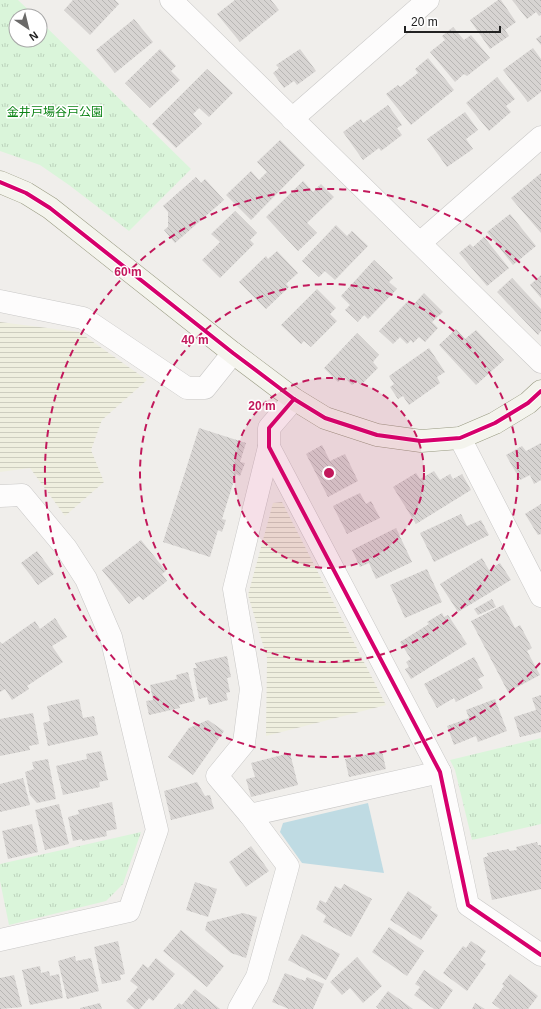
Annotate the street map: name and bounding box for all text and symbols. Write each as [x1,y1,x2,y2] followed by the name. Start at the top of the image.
[8,8,48,48] north arrow
[405,8,500,34] scale bar
[411,15,438,29] text: 20 m
[27,29,40,43] text: N
[7,105,103,119] park label: 金井戸場谷戸公園
[114,265,142,279] text: 60 m
[181,333,209,347] text: 40 m
[248,399,276,413] text: 20 m
[322,466,336,480] centre of rings

